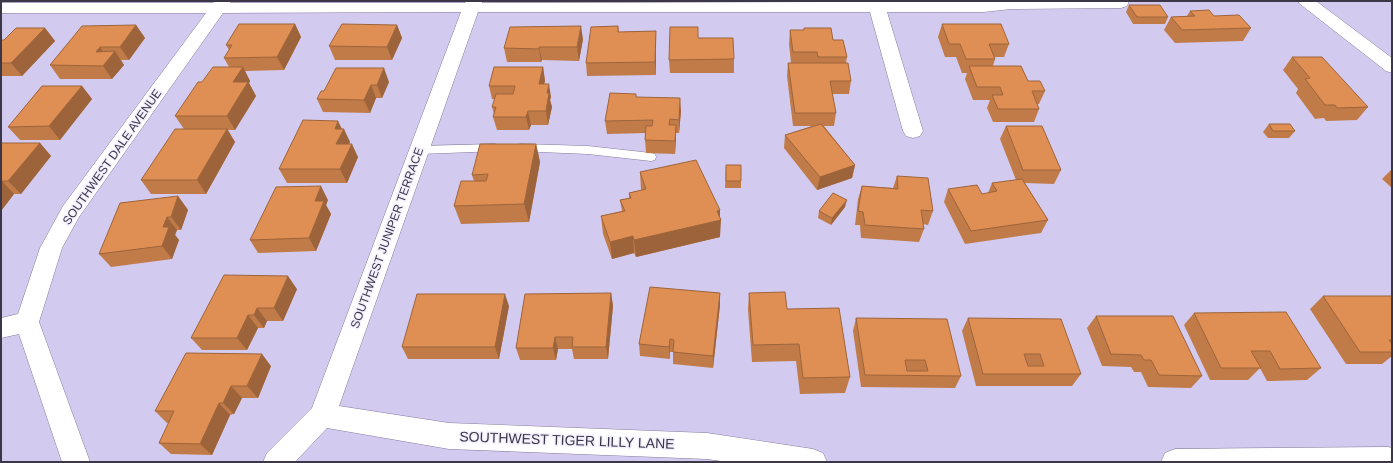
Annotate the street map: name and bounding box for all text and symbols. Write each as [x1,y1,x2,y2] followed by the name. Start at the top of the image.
[60,87,164,227] street label: SOUTHWEST DALE AVENUE
[348,146,426,330] street label: SOUTHWEST JUNIPER TERRACE
[459,428,675,452] street label: SOUTHWEST TIGER LILLY LANE

